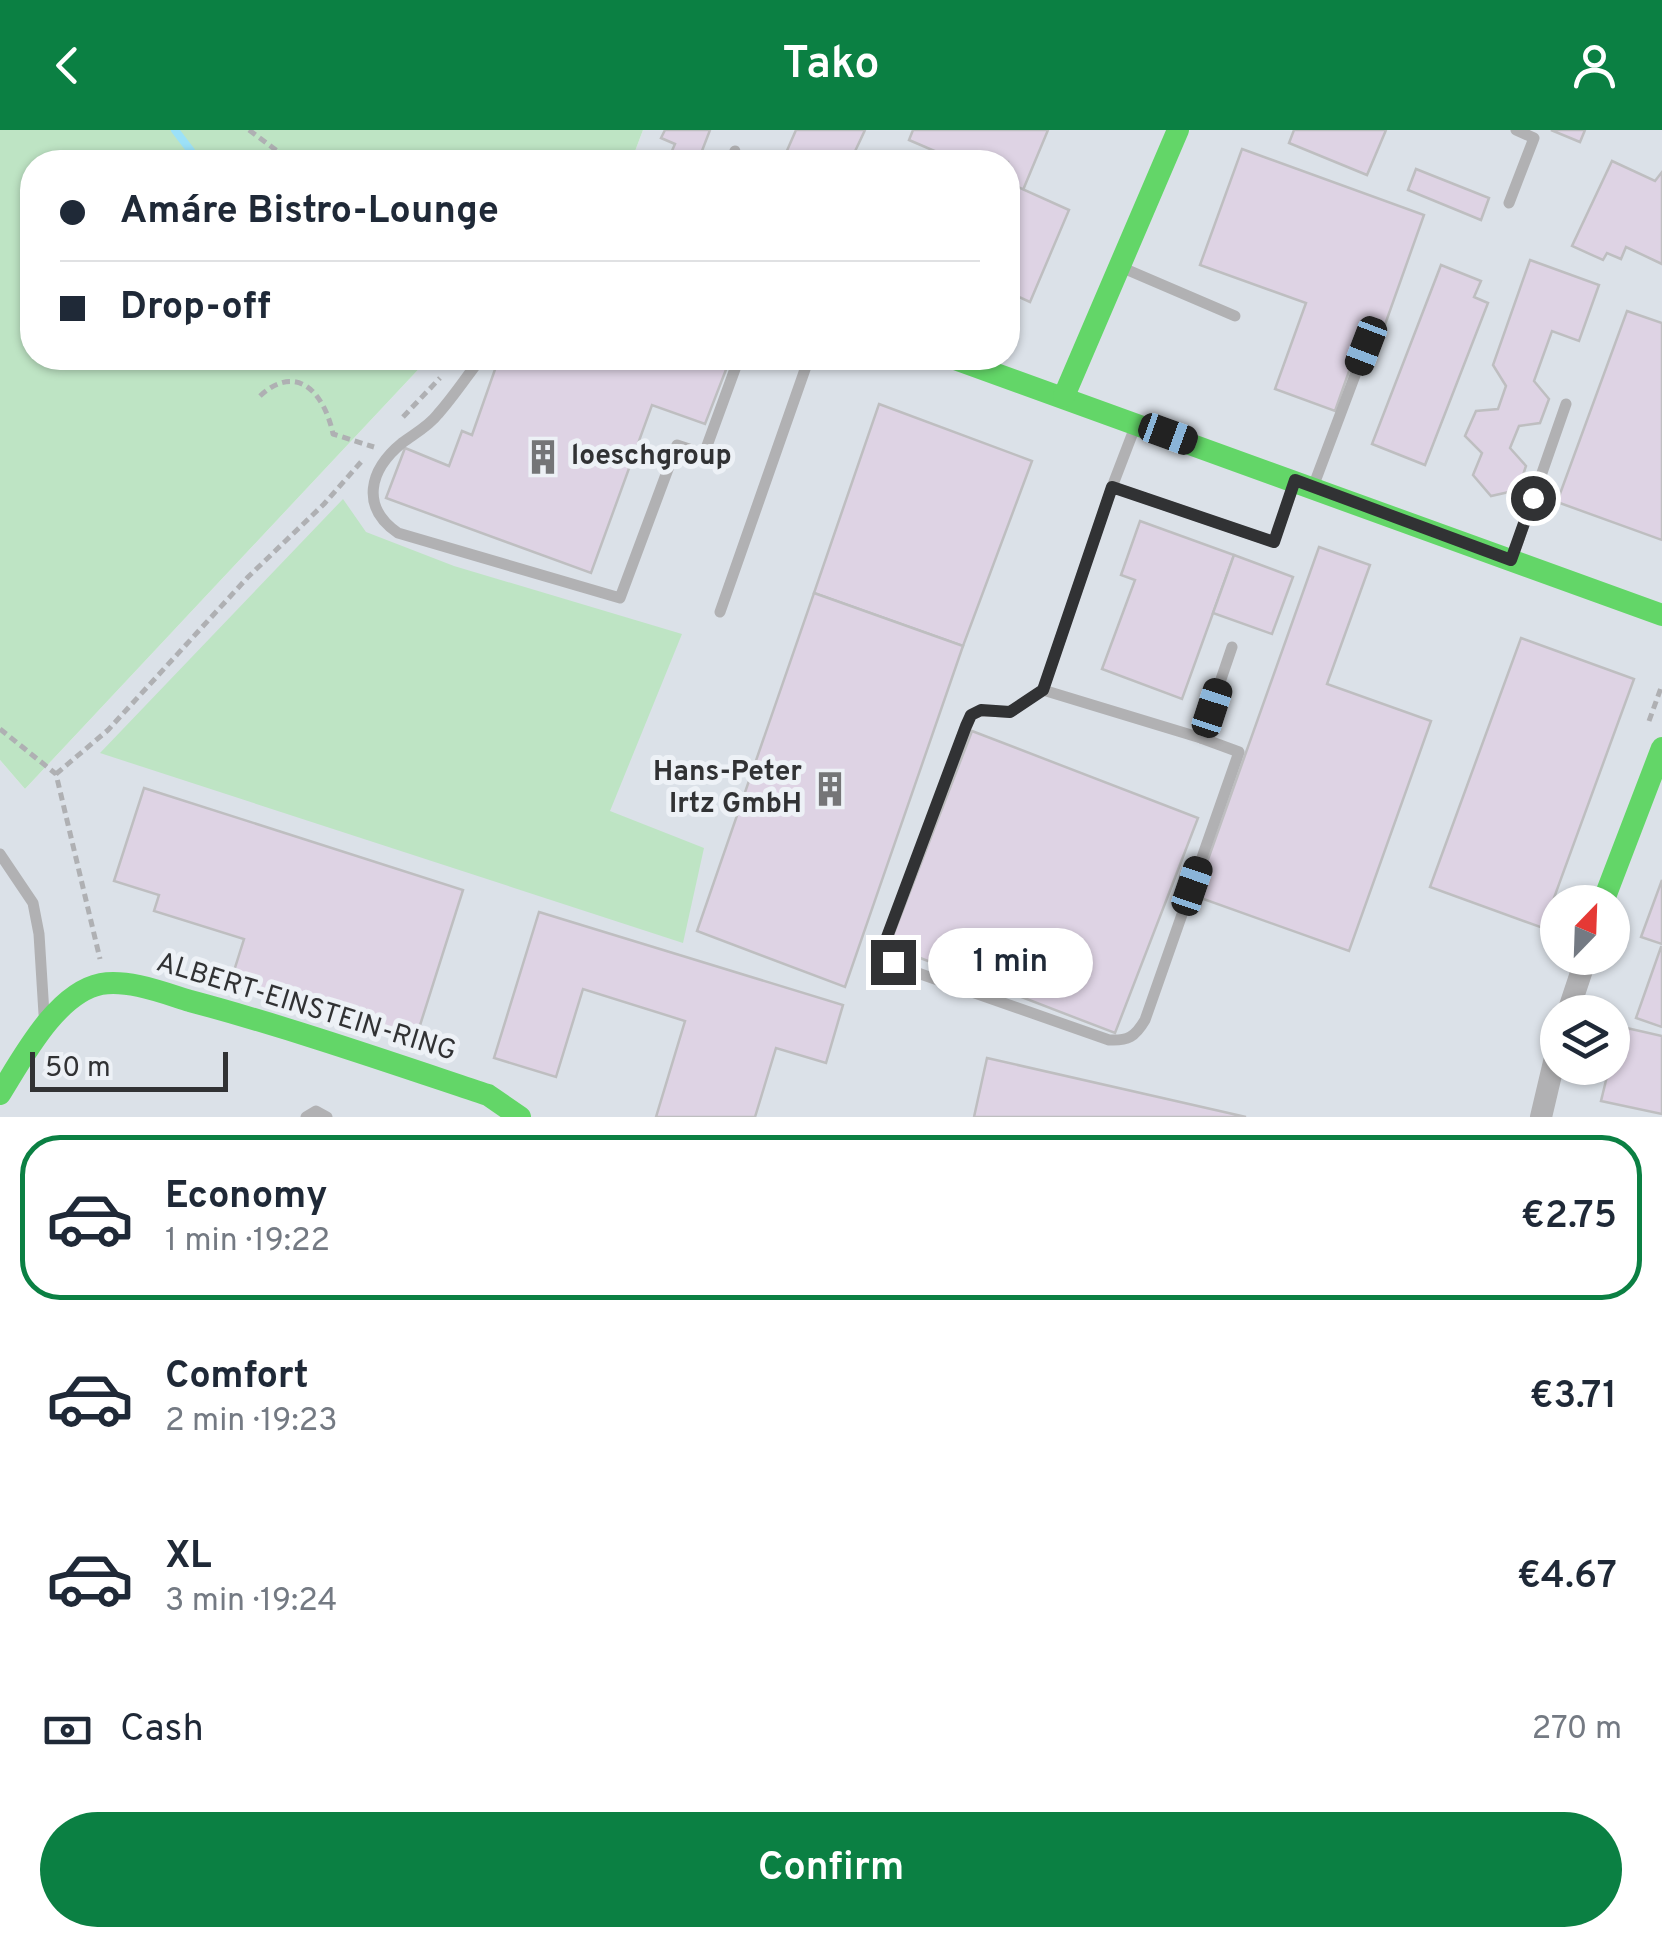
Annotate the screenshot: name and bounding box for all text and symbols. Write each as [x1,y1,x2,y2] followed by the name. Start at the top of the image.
[782,37,880,94] text: Tako
[40,38,95,93] icon: back
[1567,38,1622,93] icon: person
[120,188,499,237] text: Amáre Bistro-Lounge
[120,284,271,333] text: Drop-off
[1341,313,1391,379] car
[1135,410,1201,458] car
[524,438,562,476] building icon: loeschgroup
[571,439,732,475] place label: loeschgroup
[1511,476,1556,521] route start
[1188,675,1236,741] car
[653,755,802,823] place label: Hans-Peter Irtz GmbH
[811,770,849,808] building icon: Hans-Peter Irtz GmbH
[1168,853,1216,919] car
[1540,885,1630,975] north arrow
[1540,885,1630,1085] map controls
[928,927,1093,997] callout: 1 min
[871,940,916,985] route end
[973,943,1048,983] text: 1 min
[152,945,460,1071] street label: ALBERT-EINSTEIN-RING
[1540,995,1630,1085] button: layers
[30,1047,228,1091] scale bar
[45,1051,111,1087] text: 50 m
[45,1173,135,1263] icon: car
[165,1173,327,1222] text: Economy
[1521,1193,1617,1242] text: €2.75
[165,1222,330,1262] text: 1 min · 19:22
[45,1353,135,1443] icon: car
[165,1353,309,1402] text: Comfort
[1530,1373,1617,1422] text: €3.71
[165,1402,337,1442] text: 2 min · 19:23
[45,1533,135,1623] icon: car
[165,1533,212,1582] text: XL
[1517,1553,1617,1602] text: €4.67
[165,1582,337,1622] text: 3 min · 19:24
[40,1703,95,1758] icon: cash
[120,1706,204,1755] text: Cash
[1532,1710,1622,1750] text: 270 m
[40,1812,1622,1927] button: Confirm

